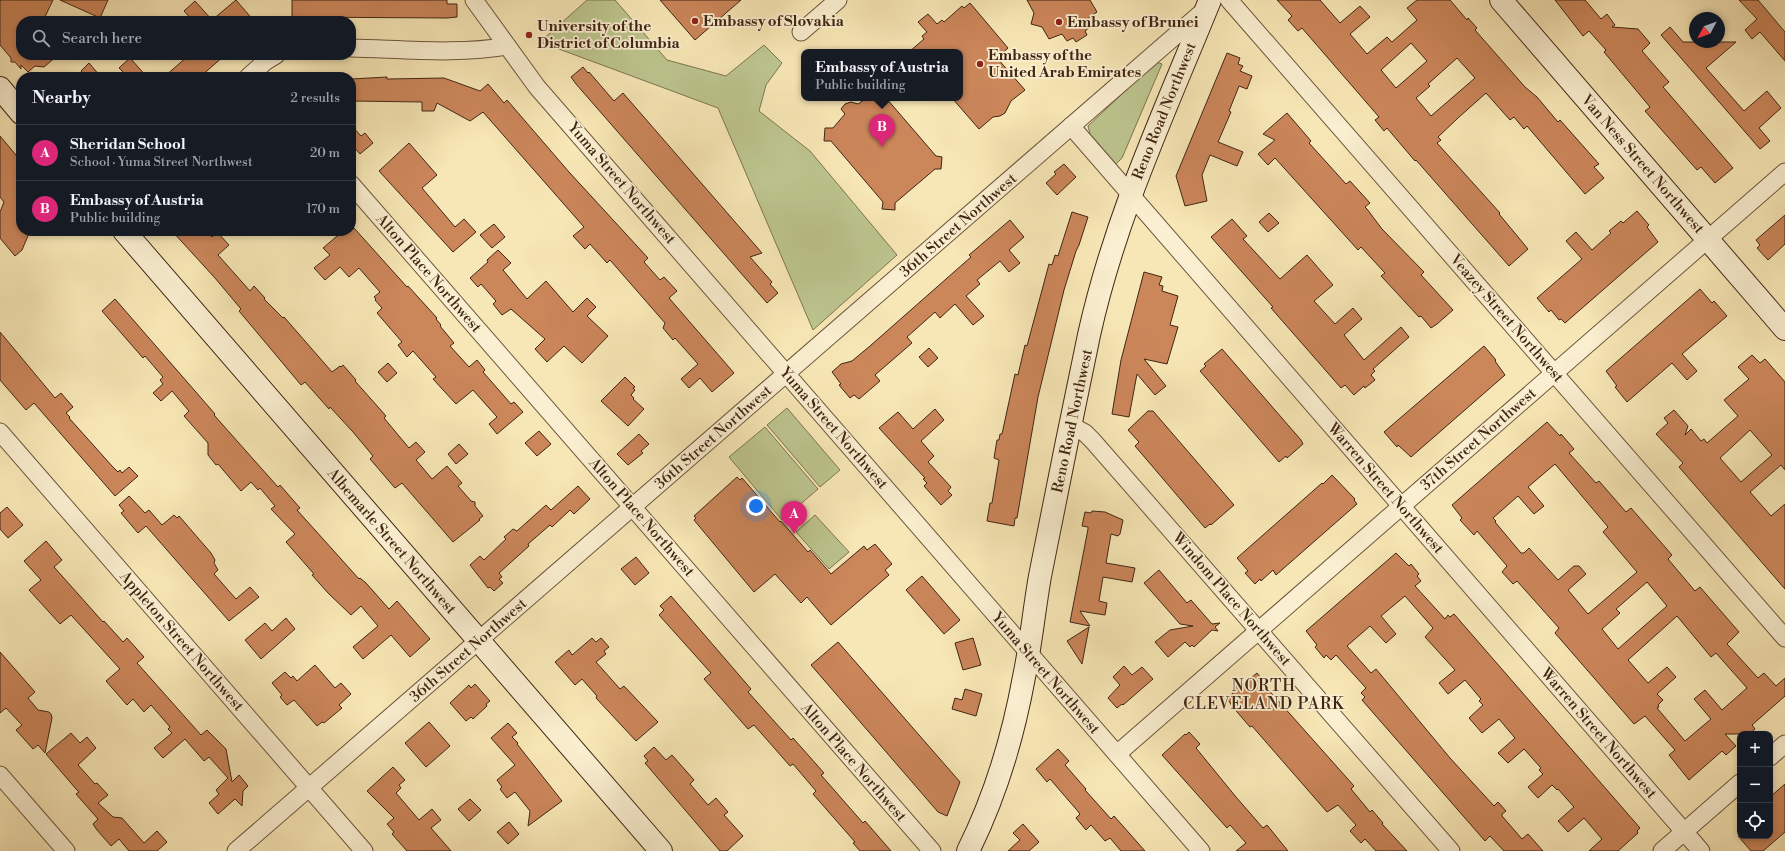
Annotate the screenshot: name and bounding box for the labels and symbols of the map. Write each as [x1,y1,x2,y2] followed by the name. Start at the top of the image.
[703,12,845,31] place label: Embassy of Slovakia
[1689,12,1725,48] north arrow
[1067,13,1199,32] place label: Embassy of Brunei
[690,16,700,26] marker: Embassy of Slovakia
[537,17,681,53] place label: University of the District of Columbia
[1054,17,1064,27] marker: Embassy of Brunei
[524,30,534,40] marker: University of the District of Columbia
[1128,39,1201,183] street label: Reno Road Northwest
[988,46,1141,82] place label: Embassy of the United Arab Emirates
[975,59,985,69] marker: Embassy of the United Arab Emirates
[1576,90,1709,238] street label: Van Ness Street Northwest
[869,114,895,147] pin: B
[563,118,680,249] street label: Yuma Street Northwest
[896,169,1021,281] street label: 36th Street Northwest
[371,209,486,337] street label: Alton Place Northwest
[1445,249,1568,387] street label: Veazey Street Northwest
[1048,347,1097,495] street label: Reno Road Northwest
[775,363,892,494] street label: Yuma Street Northwest
[651,381,776,493] street label: 36th Street Northwest
[1416,383,1541,495] street label: 37th Street Northwest
[1323,418,1448,558] street label: Warren Street Northwest
[584,453,699,581] street label: Alton Place Northwest
[322,464,461,619] street label: Albemarle Street Northwest
[746,496,766,516] your location
[781,501,807,534] pin: A
[1168,528,1295,671] street label: Windom Place Northwest
[115,567,248,716] street label: Appleton Street Northwest
[406,594,531,706] street label: 36th Street Northwest
[987,608,1104,739] street label: Yuma Street Northwest
[1536,663,1661,803] street label: Warren Street Northwest
[1183,676,1345,714] district label: NORTH CLEVELAND PARK
[796,698,911,826] street label: Alton Place Northwest

